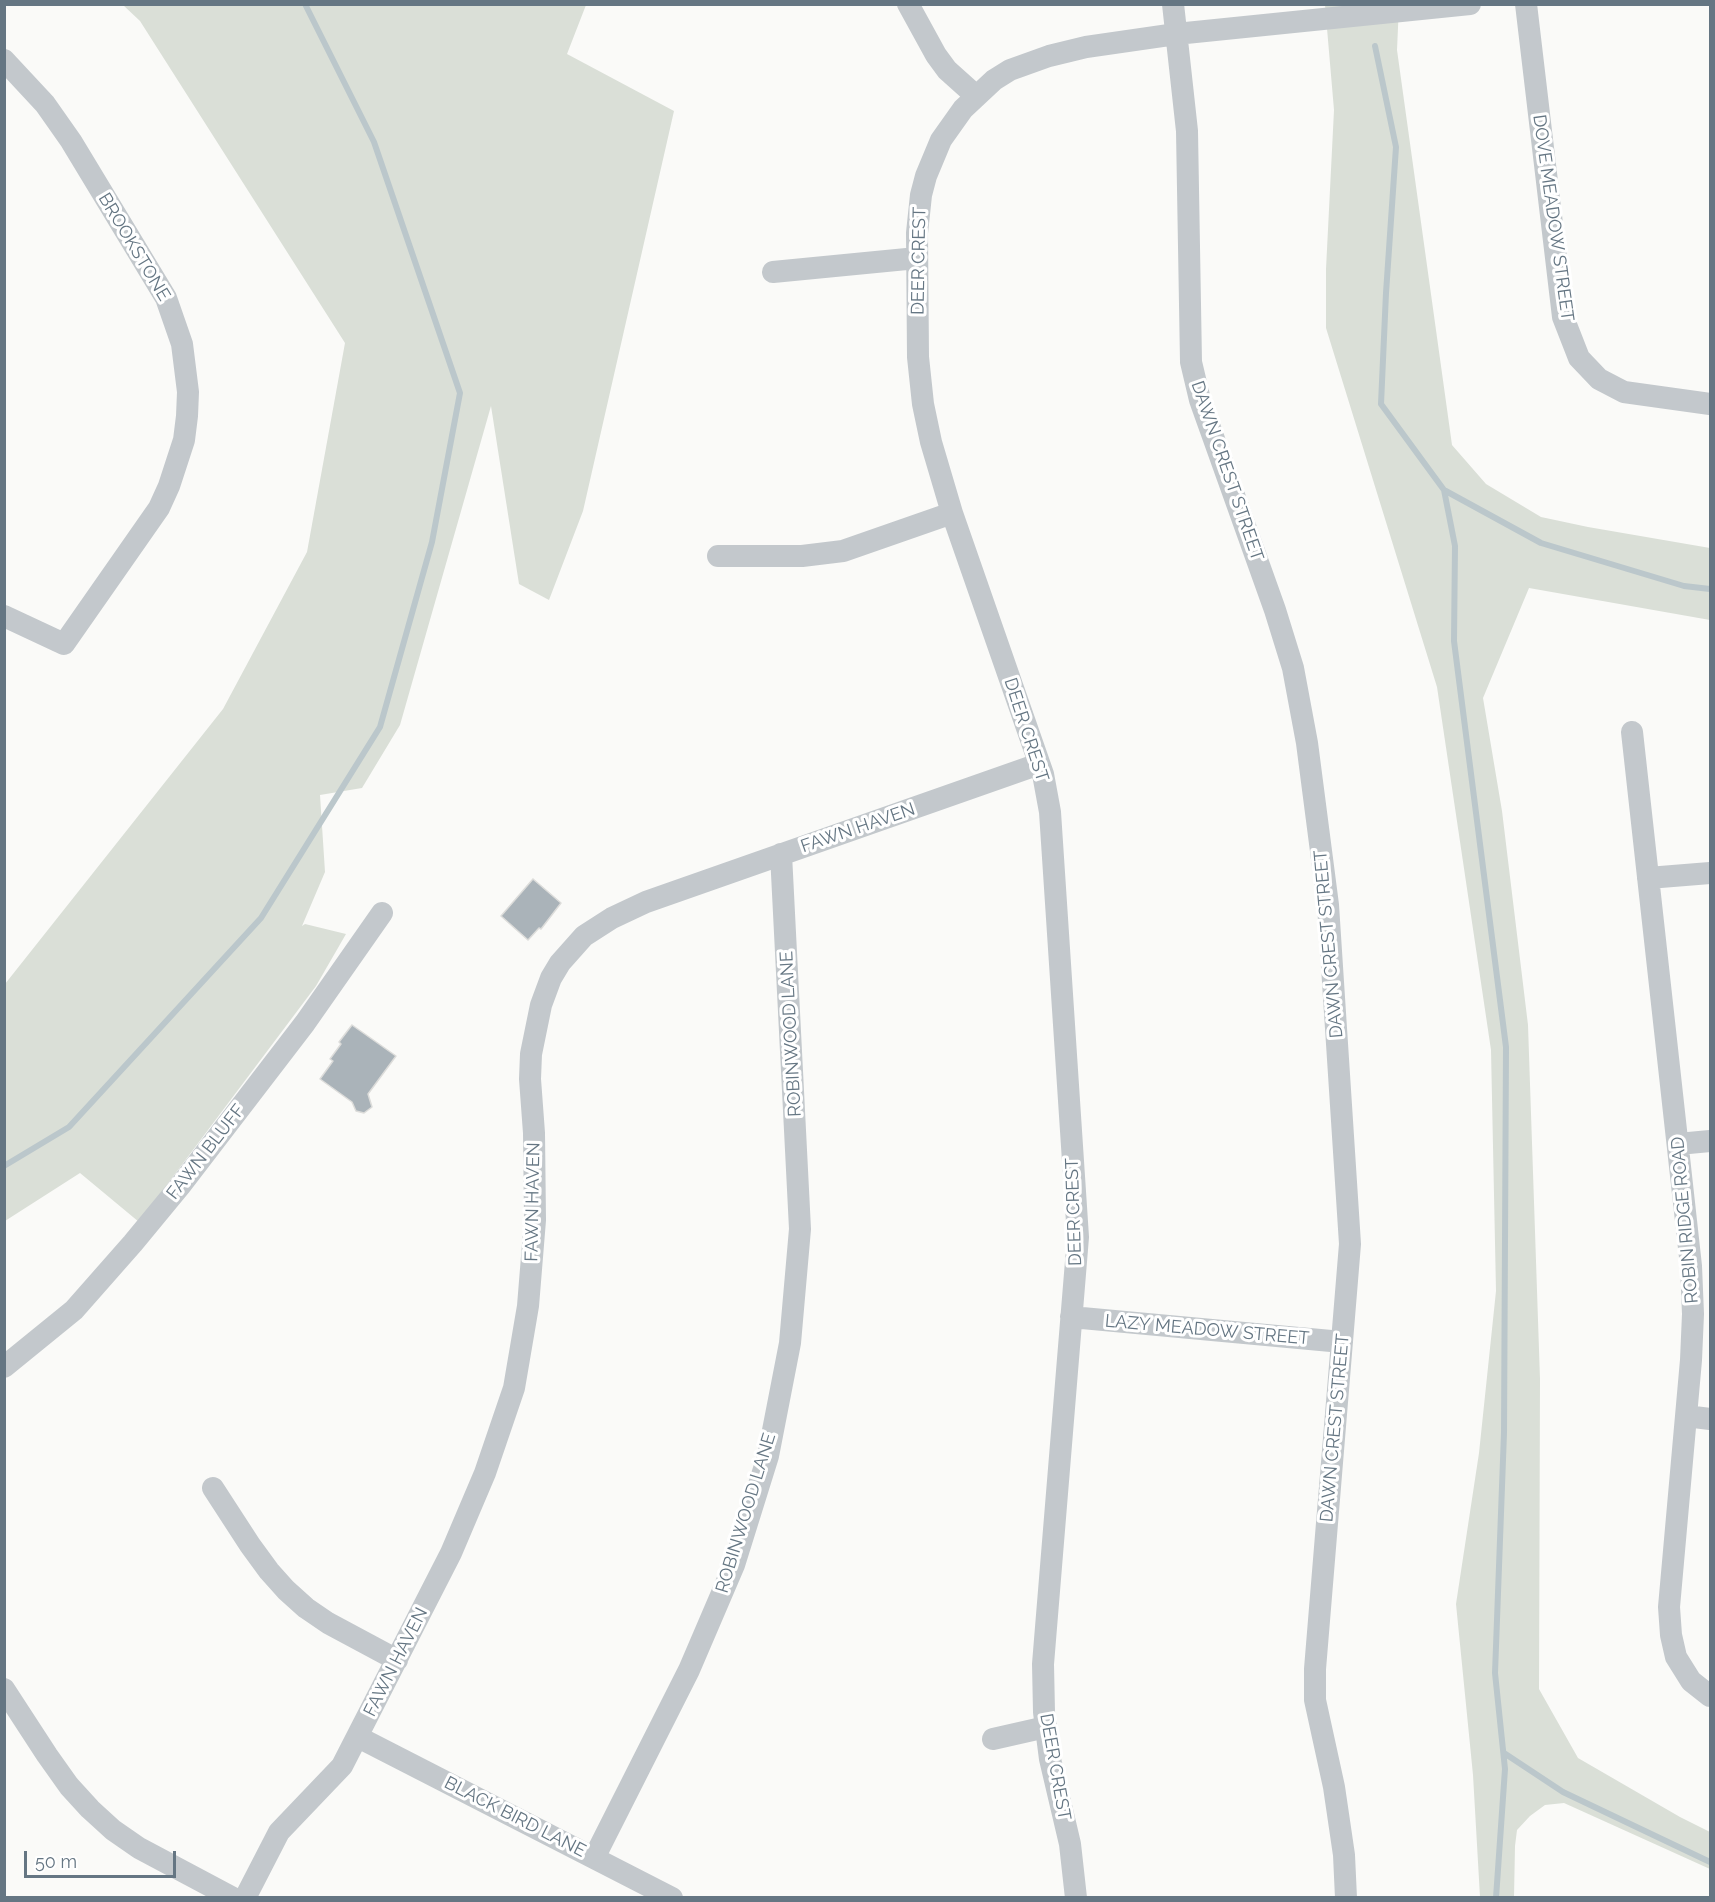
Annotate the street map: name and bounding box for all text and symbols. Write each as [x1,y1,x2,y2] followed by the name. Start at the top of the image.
[1528,113,1578,323] street label: DOVE MEADOW STREET
[93,189,175,305] street label: BROOKSTONE
[907,207,931,315] street label: DEER CREST
[1186,378,1268,564] street label: DAWN CREST STREET
[999,675,1053,785] street label: DEER CREST
[798,798,918,858] street label: FAWN HAVEN
[1310,849,1348,1039] street label: DAWN CREST STREET
[776,951,806,1117] street label: ROBINWOOD LANE
[162,1100,250,1204] street label: FAWN BLUFF
[1667,1136,1703,1304] street label: ROBIN RIDGE ROAD
[521,1142,545,1262] street label: FAWN HAVEN
[1061,1158,1087,1266] street label: DEER CREST
[1104,1310,1310,1350] street label: LAZY MEADOW STREET
[1316,1333,1354,1523] street label: DAWN CREST STREET
[711,1430,781,1596] street label: ROBINWOOD LANE
[359,1604,433,1720] street label: FAWN HAVEN
[1035,1712,1075,1822] street label: DEER CREST
[441,1772,589,1862] street label: BLACK BIRD LANE
[27,1839,178,1877] scale bar
[35,1851,77,1872] text: 50 m

